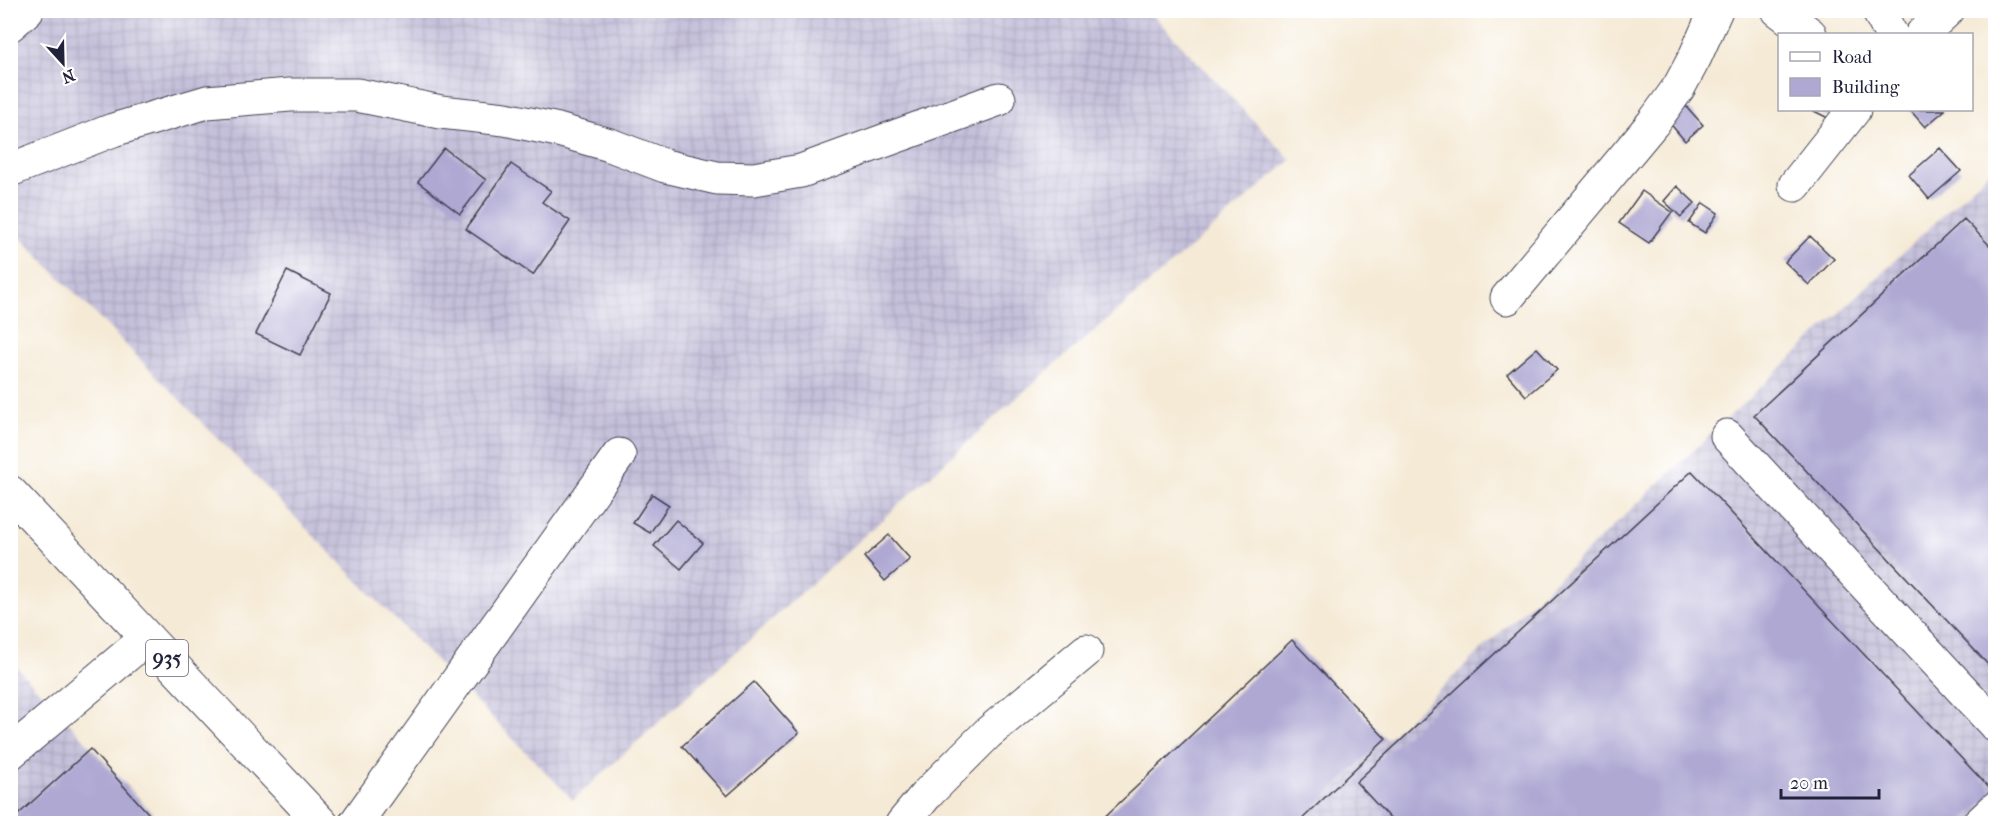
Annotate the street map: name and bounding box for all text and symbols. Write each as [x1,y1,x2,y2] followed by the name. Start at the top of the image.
[33,33,93,93] north arrow
[1778,33,1973,111] legend
[1832,47,1872,68] text: Road
[58,65,78,88] text: N
[1832,77,1900,98] text: Building
[146,640,188,676] road number: 935
[1781,762,1878,800] scale bar
[1790,773,1828,794] text: 20 m

